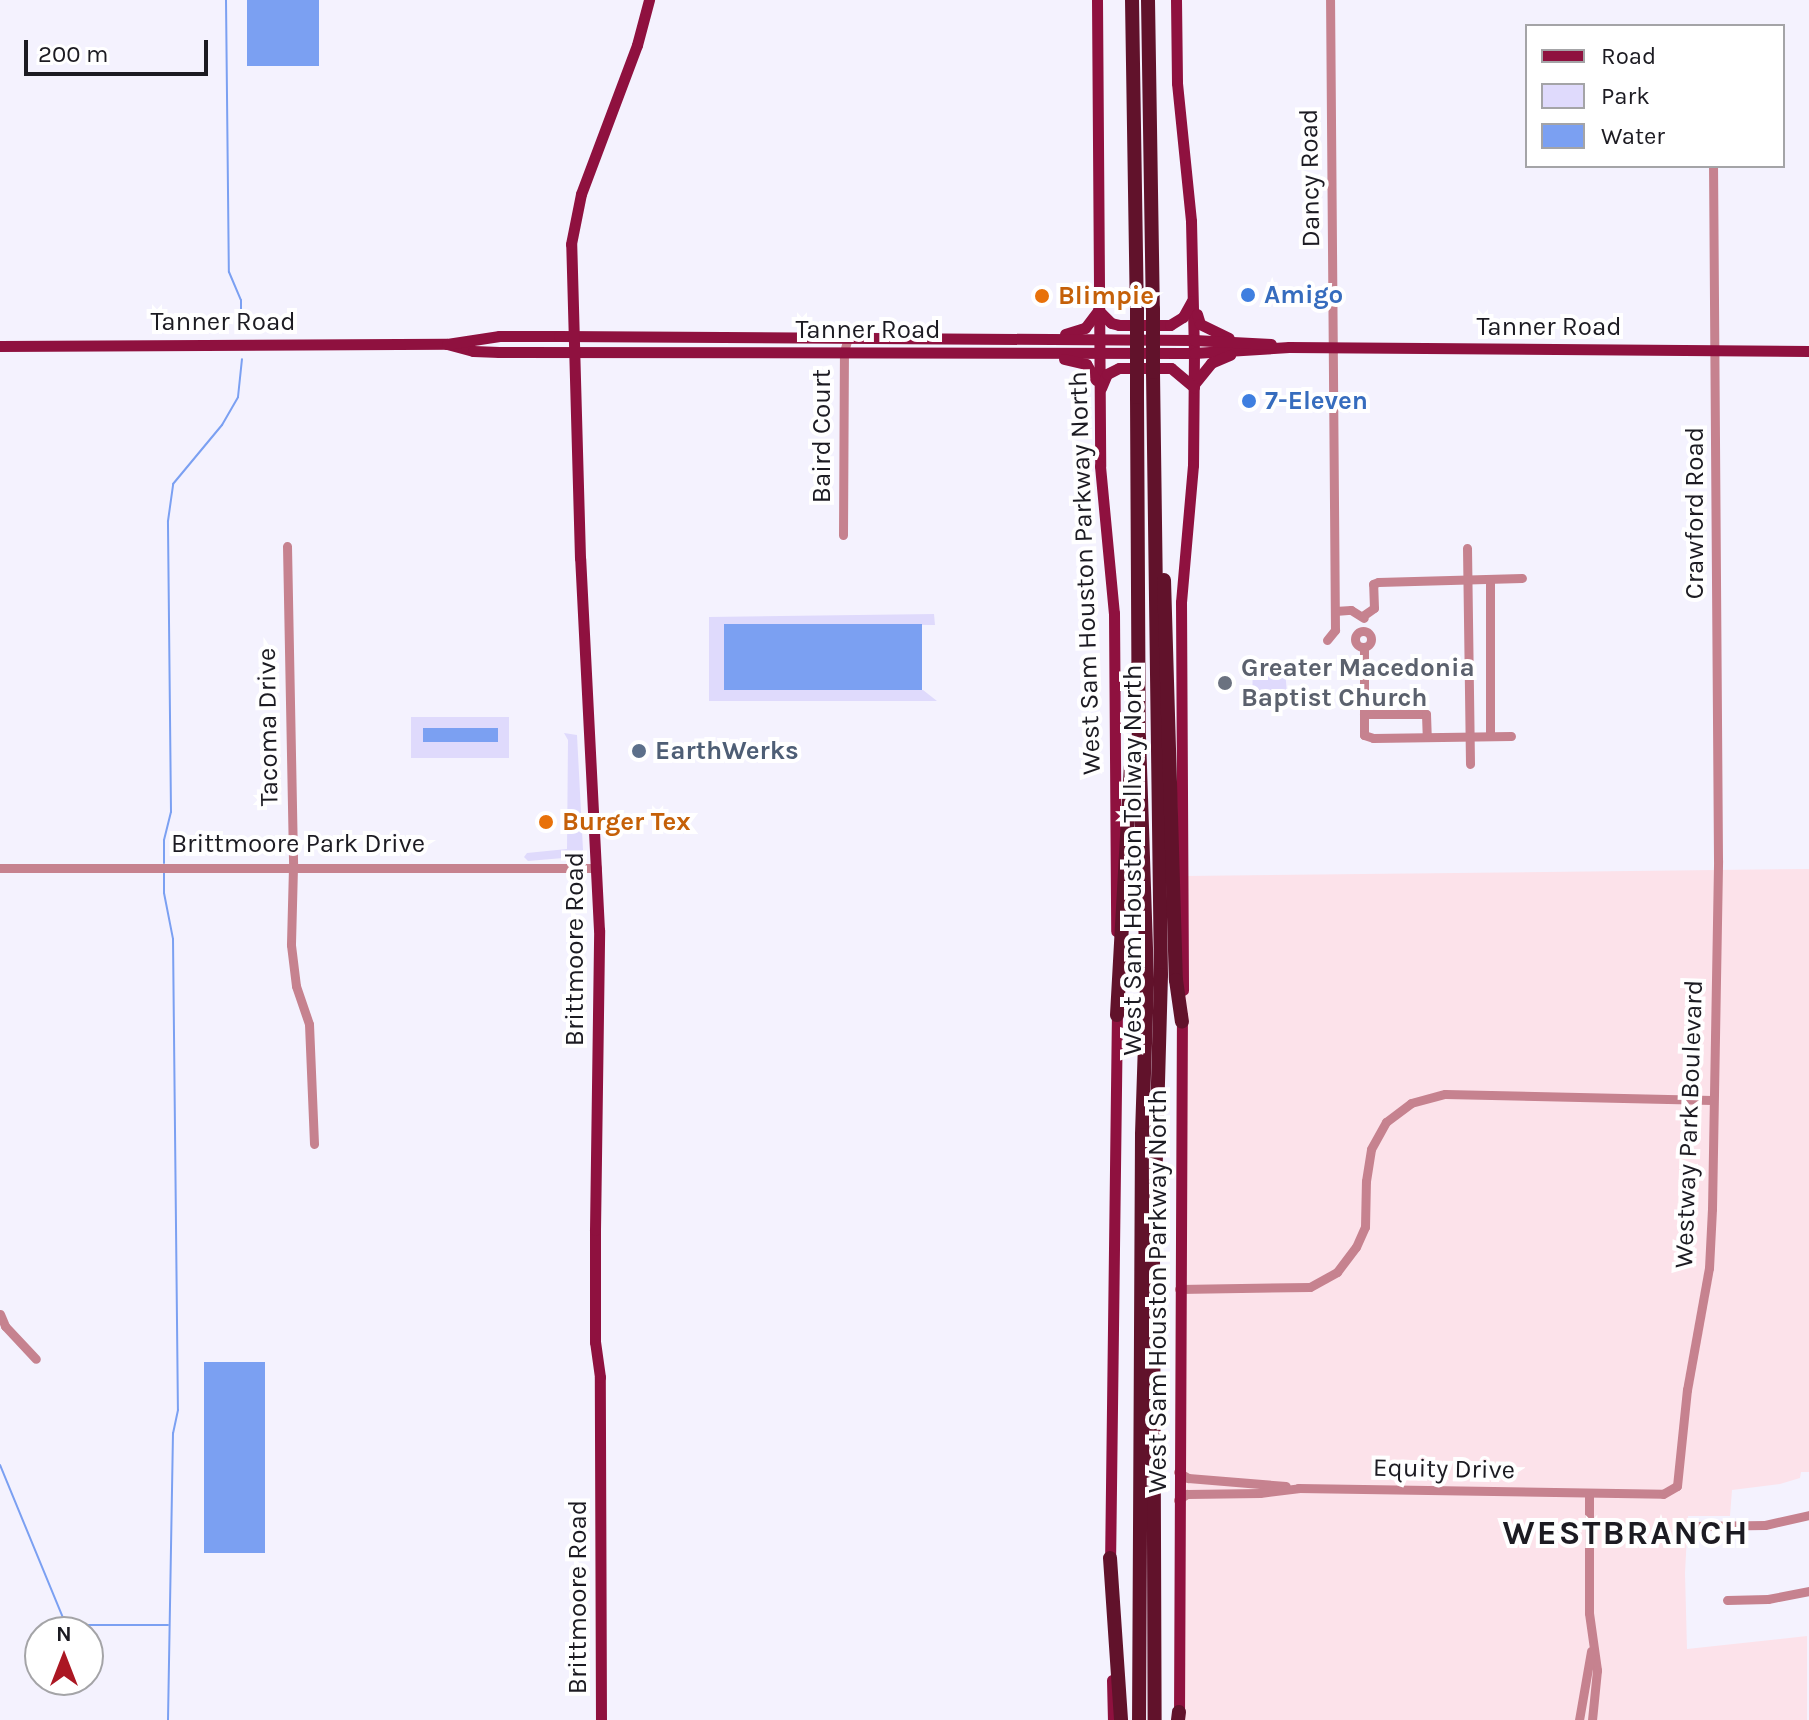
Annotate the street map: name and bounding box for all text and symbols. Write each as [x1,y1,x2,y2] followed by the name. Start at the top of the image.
[28,24,212,74] scale bar
[1525,24,1785,168] legend
[38,40,109,68] text: 200 m
[1601,42,1656,70] text: Road
[1601,82,1650,110] text: Park
[1293,108,1327,248] street label: Dancy Road
[1601,122,1665,150] text: Water
[1264,279,1343,311] place label: Amigo
[1058,280,1154,312] place label: Blimpie
[1239,286,1257,304] marker: Amigo
[1033,287,1051,305] marker: Blimpie
[150,306,296,338] street label: Tanner Road
[1476,311,1622,343] street label: Tanner Road
[795,314,941,346] street label: Tanner Road
[806,369,838,503] street label: Baird Court
[1062,371,1108,775] street label: West Sam Houston Parkway North
[1265,385,1368,417] place label: 7-Eleven
[1240,392,1258,410] marker: 7-Eleven
[1679,427,1711,599] street label: Crawford Road
[251,648,285,806] street label: Tacoma Drive
[1241,652,1475,714] place label: Greater Macedonia Baptist Church
[1117,665,1149,1055] street label: West Sam Houston Tollway North
[1216,674,1234,692] marker: Greater Macedonia Baptist Church
[655,735,799,767] place label: EarthWerks
[630,742,648,760] marker: EarthWerks
[562,806,691,838] place label: Burger Tex
[537,813,555,831] marker: Burger Tex
[171,828,425,860] street label: Brittmoore Park Drive
[559,852,591,1046] street label: Brittmoore Road
[1668,979,1710,1269] street label: Westway Park Boulevard
[1142,1089,1174,1493] street label: West Sam Houston Parkway North
[1373,1452,1515,1486] street label: Equity Drive
[562,1500,594,1694] street label: Brittmoore Road
[1503,1514,1749,1554] district label: WESTBRANCH
[24,1616,104,1696] north arrow
[56,1621,72,1647] text: N

